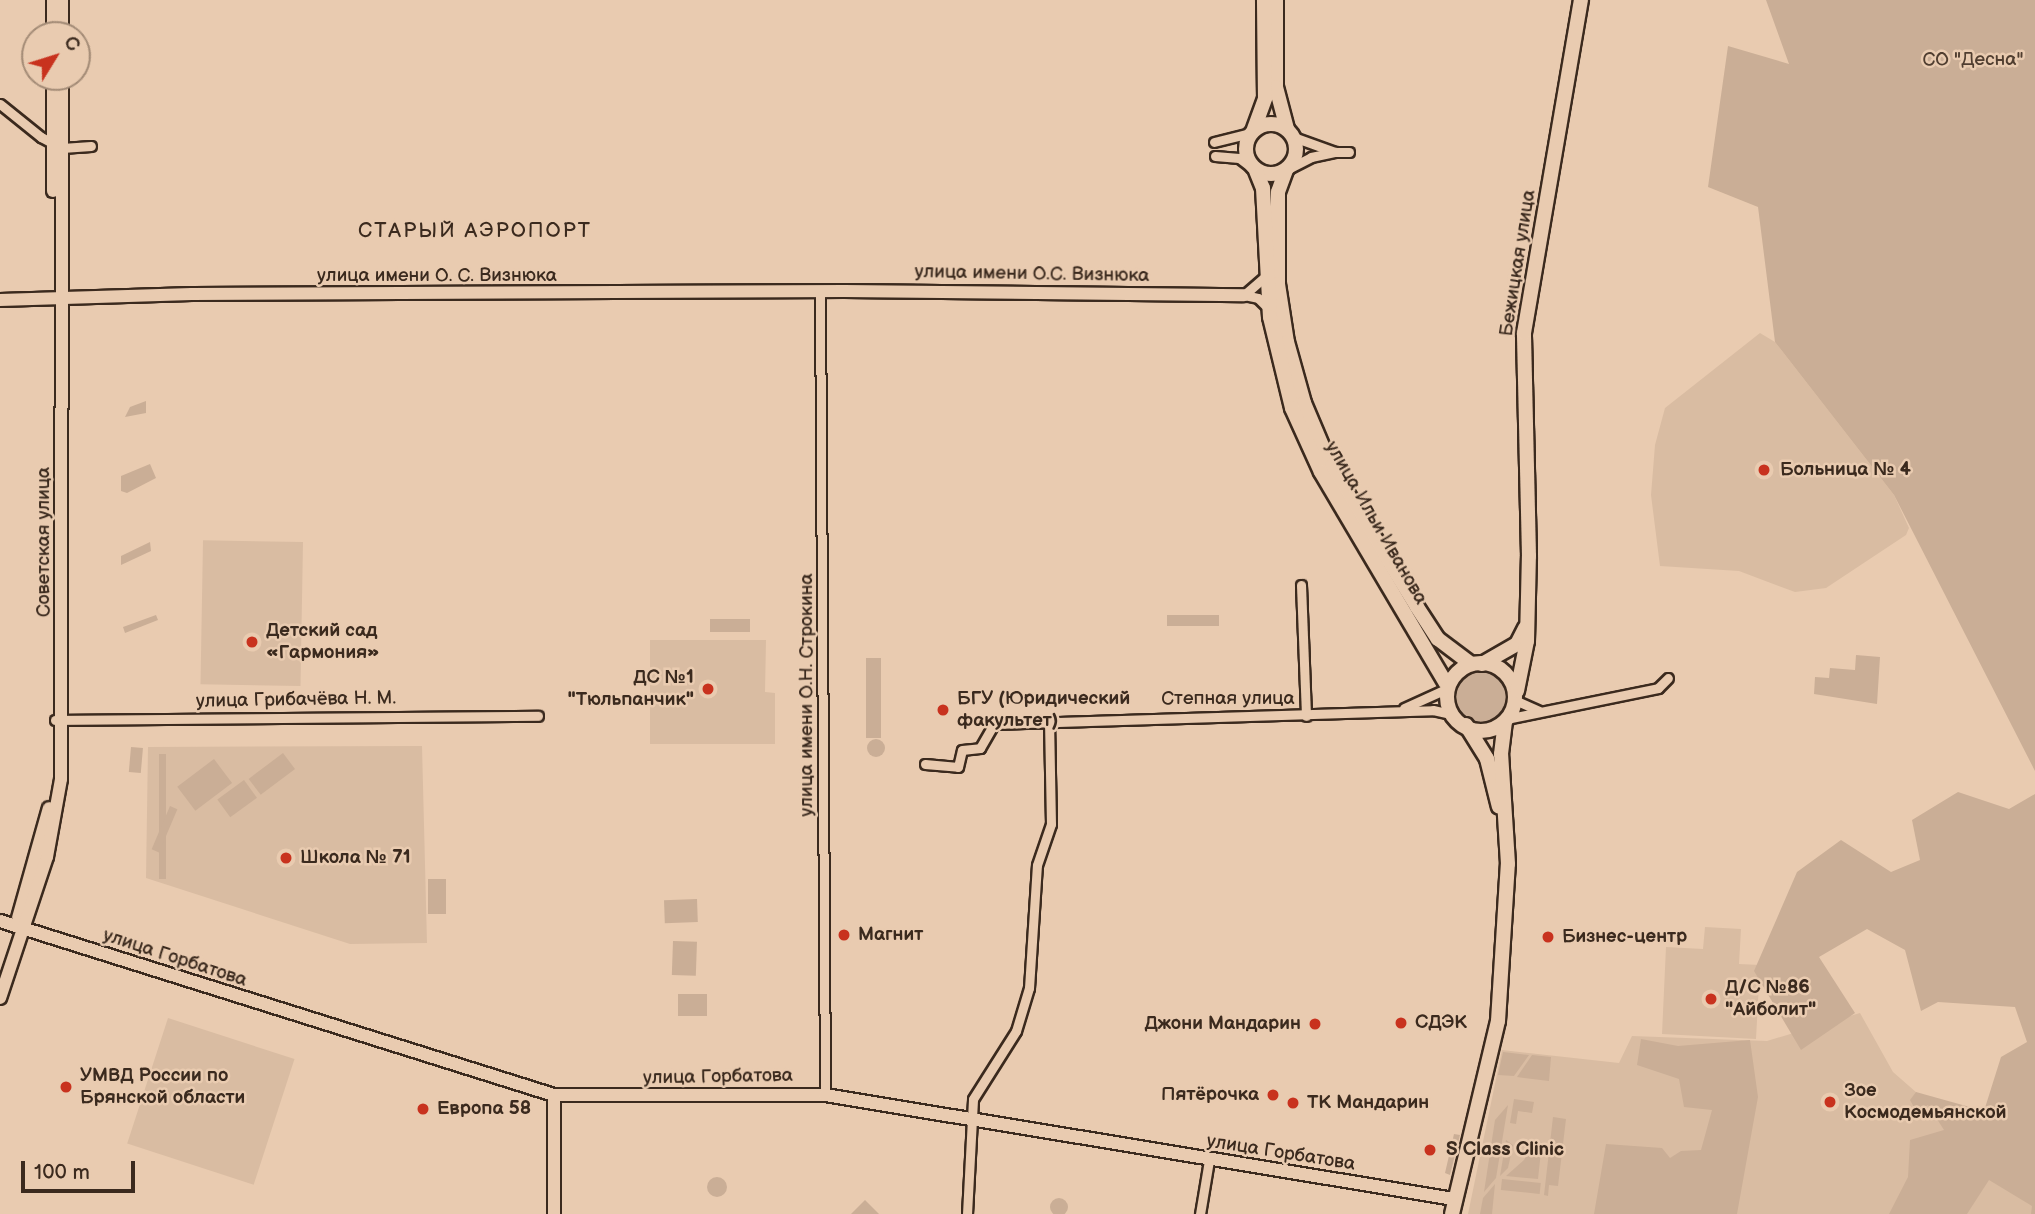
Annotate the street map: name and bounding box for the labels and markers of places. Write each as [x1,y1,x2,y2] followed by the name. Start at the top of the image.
[1780,459,1911,481] place label: Больница № 4
[1754,460,1774,480] marker: Больница № 4
[266,620,380,664] place label: Детский сад «Гармония»
[244,634,260,650] marker: Детский сад «Гармония»
[567,667,694,711] place label: ДС №1 "Тюльпанчик"
[700,681,716,697] marker: ДС №1 "Тюльпанчик"
[957,688,1130,732] place label: БГУ (Юридический факультет)
[935,702,951,718] marker: БГУ (Юридический факультет)
[300,847,411,869] place label: Школа № 71
[278,850,294,866] marker: Школа № 71
[858,924,923,946] place label: Магнит
[1562,926,1687,948] place label: Бизнес-центр
[836,927,852,943] marker: Магнит
[1540,929,1556,945] marker: Бизнес-центр
[1725,977,1816,1021] place label: Д/С №86 "Айболит"
[1703,991,1719,1007] marker: Д/С №86 "Айболит"
[1415,1012,1467,1034] place label: СДЭК
[1144,1013,1301,1035] place label: Джони Мандарин
[1393,1015,1409,1031] marker: СДЭК
[1307,1016,1323,1032] marker: Джони Мандарин
[80,1065,245,1109] place label: УМВД России по Брянской области
[58,1079,74,1095] marker: УМВД России по Брянской области
[1844,1080,2007,1124] place label: Зое Космодемьянской
[1161,1084,1259,1106] place label: Пятёрочка
[1265,1087,1281,1103] marker: Пятёрочка
[1307,1092,1429,1114] place label: ТК Мандарин
[1822,1094,1838,1110] marker: Зое Космодемьянской
[1285,1095,1301,1111] marker: ТК Мандарин
[437,1098,531,1120] place label: Европа 58
[415,1101,431,1117] marker: Европа 58
[1446,1139,1564,1161] place label: S Class Clinic
[1420,1140,1440,1160] marker: S Class Clinic

